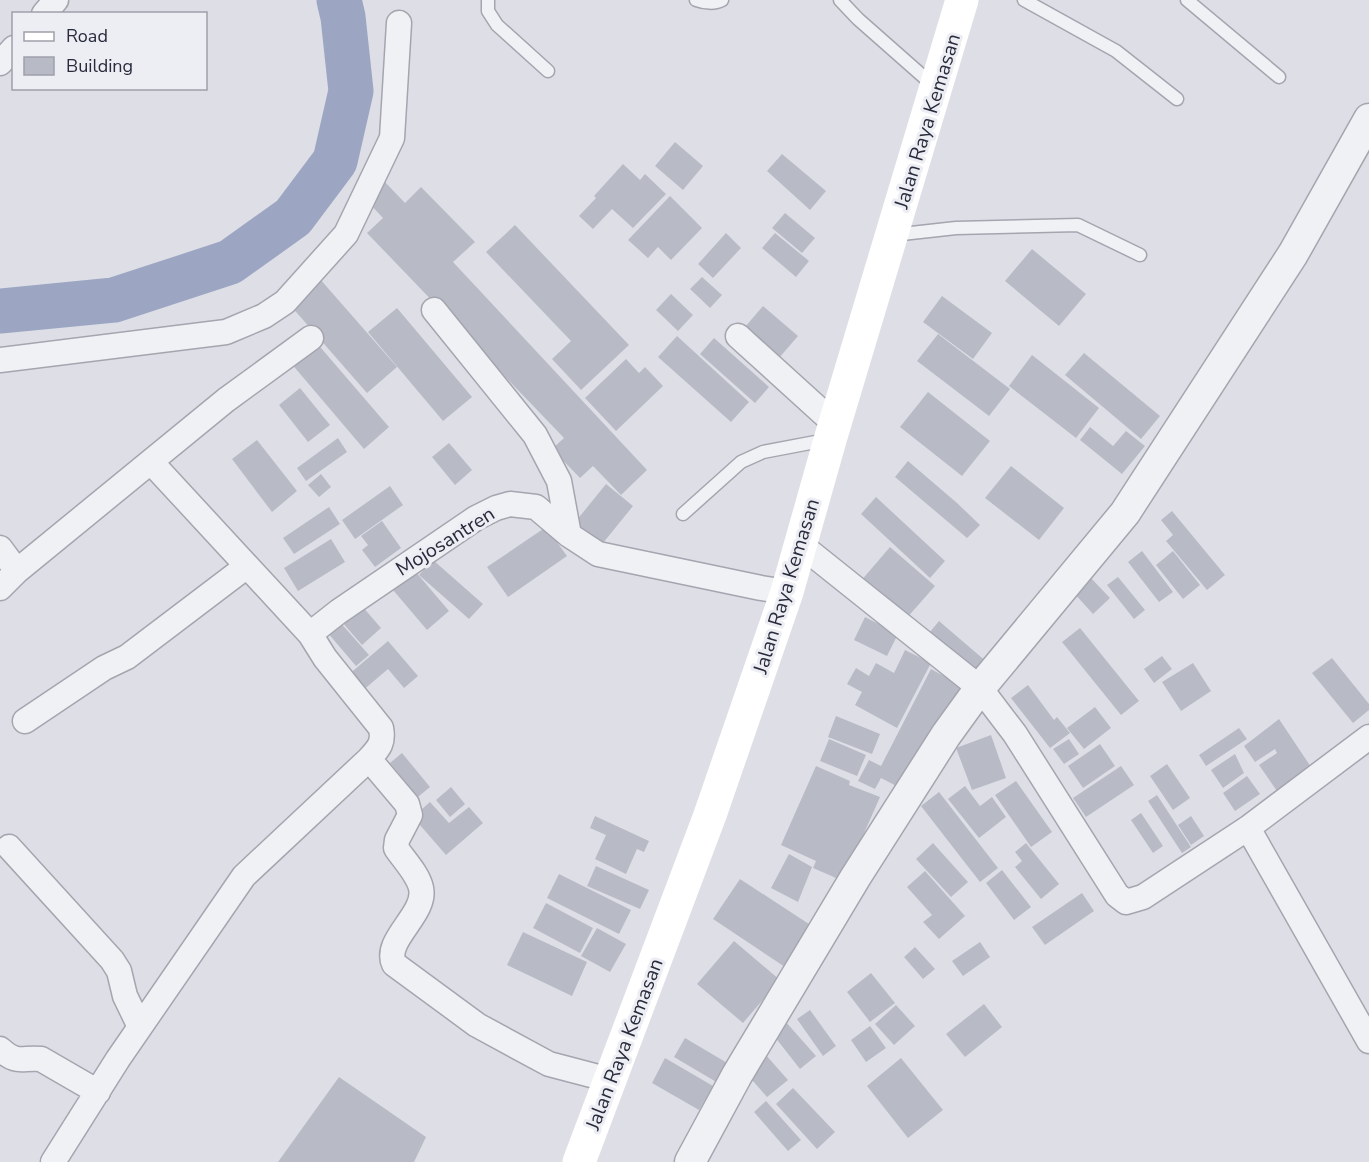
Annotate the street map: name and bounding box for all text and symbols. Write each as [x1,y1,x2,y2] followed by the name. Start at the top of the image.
[12,12,207,90] legend
[66,24,108,48] text: Road
[888,30,967,213] street label: Jalan Raya Kemasan
[66,54,133,78] text: Building
[747,495,826,678] street label: Jalan Raya Kemasan
[391,500,500,582] street label: Mojosantren
[579,954,670,1135] street label: Jalan Raya Kemasan

